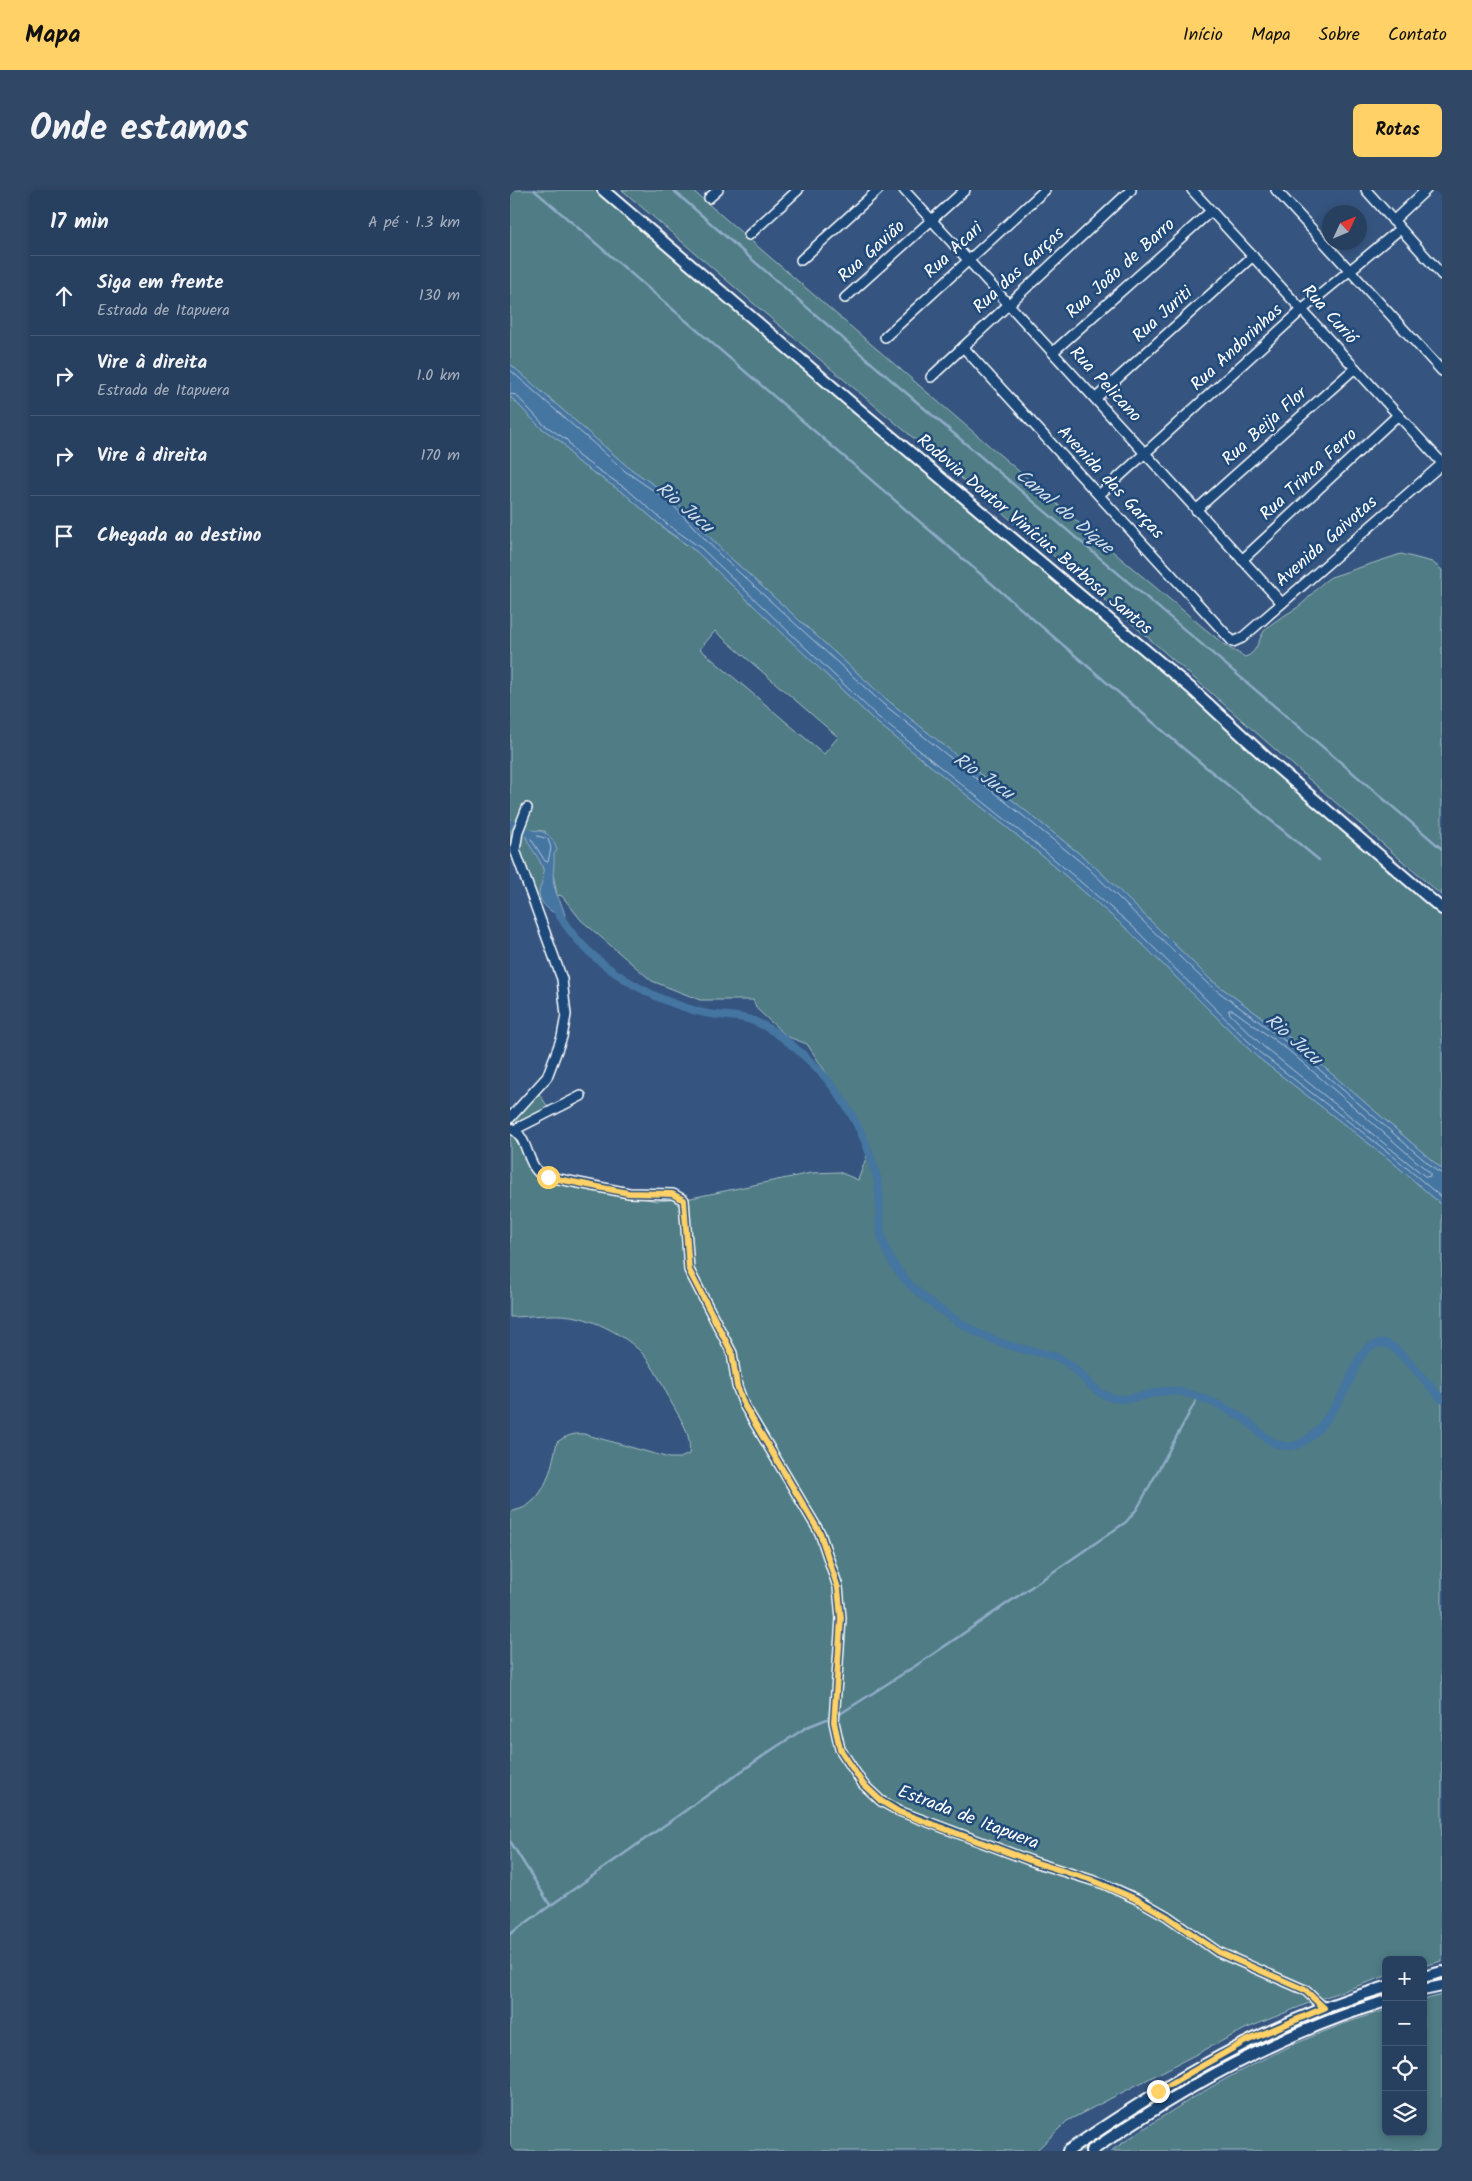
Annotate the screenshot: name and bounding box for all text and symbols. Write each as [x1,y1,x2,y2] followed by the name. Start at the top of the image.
[25,16,81,55] text: Mapa
[1183,21,1223,50] text: Início
[1251,21,1291,50] text: Mapa
[1319,21,1360,50] text: Sobre
[1388,21,1447,50] text: Contato
[30,102,249,158] text: Onde estamos
[1353,104,1442,157] button: Rotas
[1322,205,1367,250] north arrow
[50,206,109,239] text: 17 min
[368,210,460,235] text: A pé · 1.3 km
[1059,212,1183,326] street label: Rua João de Barro
[832,214,912,290] street label: Rua Gavião
[918,215,991,286] street label: Rua Acari
[966,220,1072,321] street label: Rua das Garças
[97,268,224,298] text: Siga em frente
[1294,278,1365,352] street label: Rua Curió
[1126,279,1201,350] street label: Rua Juriti
[50,282,78,310] icon: ahead
[419,283,460,308] text: 130 m
[1184,297,1290,399] street label: Rua Andorinhas
[97,298,230,323] text: Estrada de Itapuera
[1062,340,1148,430] street label: Rua Pelicano
[97,348,207,378] text: Vire à direita
[50,362,78,390] icon: right
[417,363,460,388] text: 1.0 km
[97,378,230,403] text: Estrada de Itapuera
[1216,380,1315,474] street label: Rua Beija Flor
[1049,419,1171,547] street label: Avenida das Garças
[1253,422,1365,528] street label: Rua Trinca Ferro
[909,427,1159,643] street label: Rodovia Doutor Vinícius Barbosa Santos
[97,441,207,471] text: Vire à direita
[50,442,78,470] icon: right
[420,443,460,468] text: 170 m
[1008,462,1122,564] water label: Canal do Dique
[649,475,721,542] water label: Rio Jucu
[1269,489,1385,595] street label: Avenida Gaivotas
[97,521,262,551] text: Chegada ao destino
[50,522,78,550] icon: arrive
[947,746,1021,809] water label: Rio Jucu
[1258,1007,1330,1075] water label: Rio Jucu
[537,1166,560,1189] route start
[893,1778,1043,1858] street label: Estrada de Itapuera
[1382,1956,1427,2136] map controls
[1382,1956,1427,2001] button: +
[1382,2001,1427,2046] button: −
[1382,2046,1427,2091] button: locate
[1147,2080,1170,2103] route end
[1382,2091,1427,2136] button: layers

